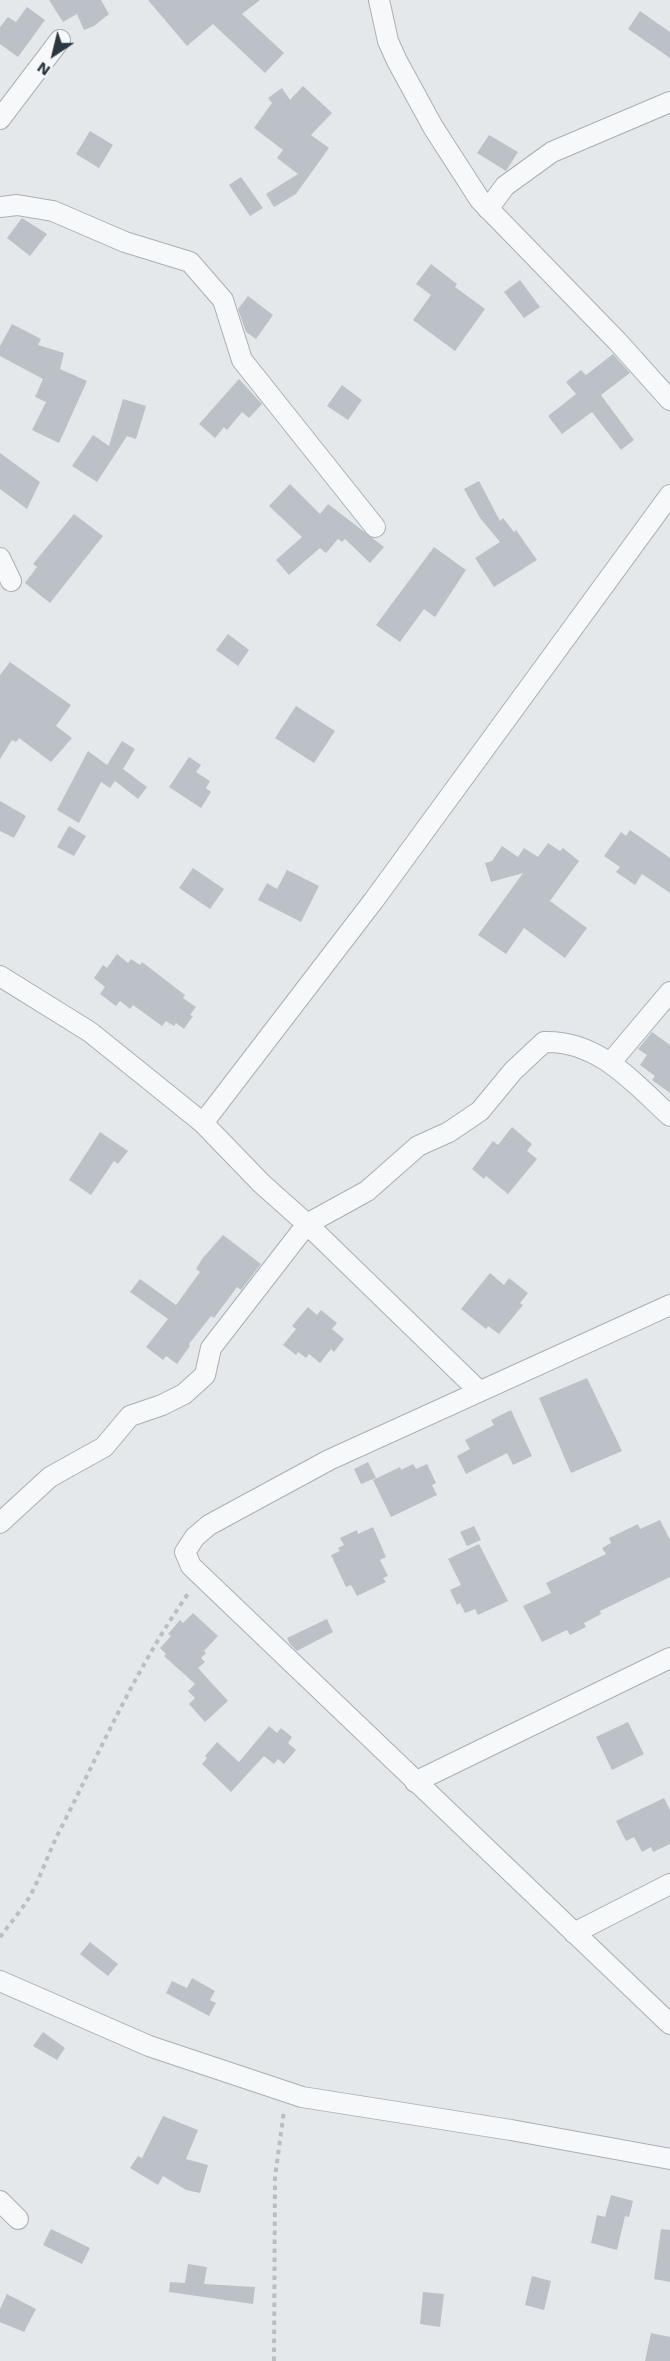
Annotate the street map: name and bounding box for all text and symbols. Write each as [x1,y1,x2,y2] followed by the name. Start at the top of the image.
[24,24,84,84] north arrow
[33,58,54,80] text: N

